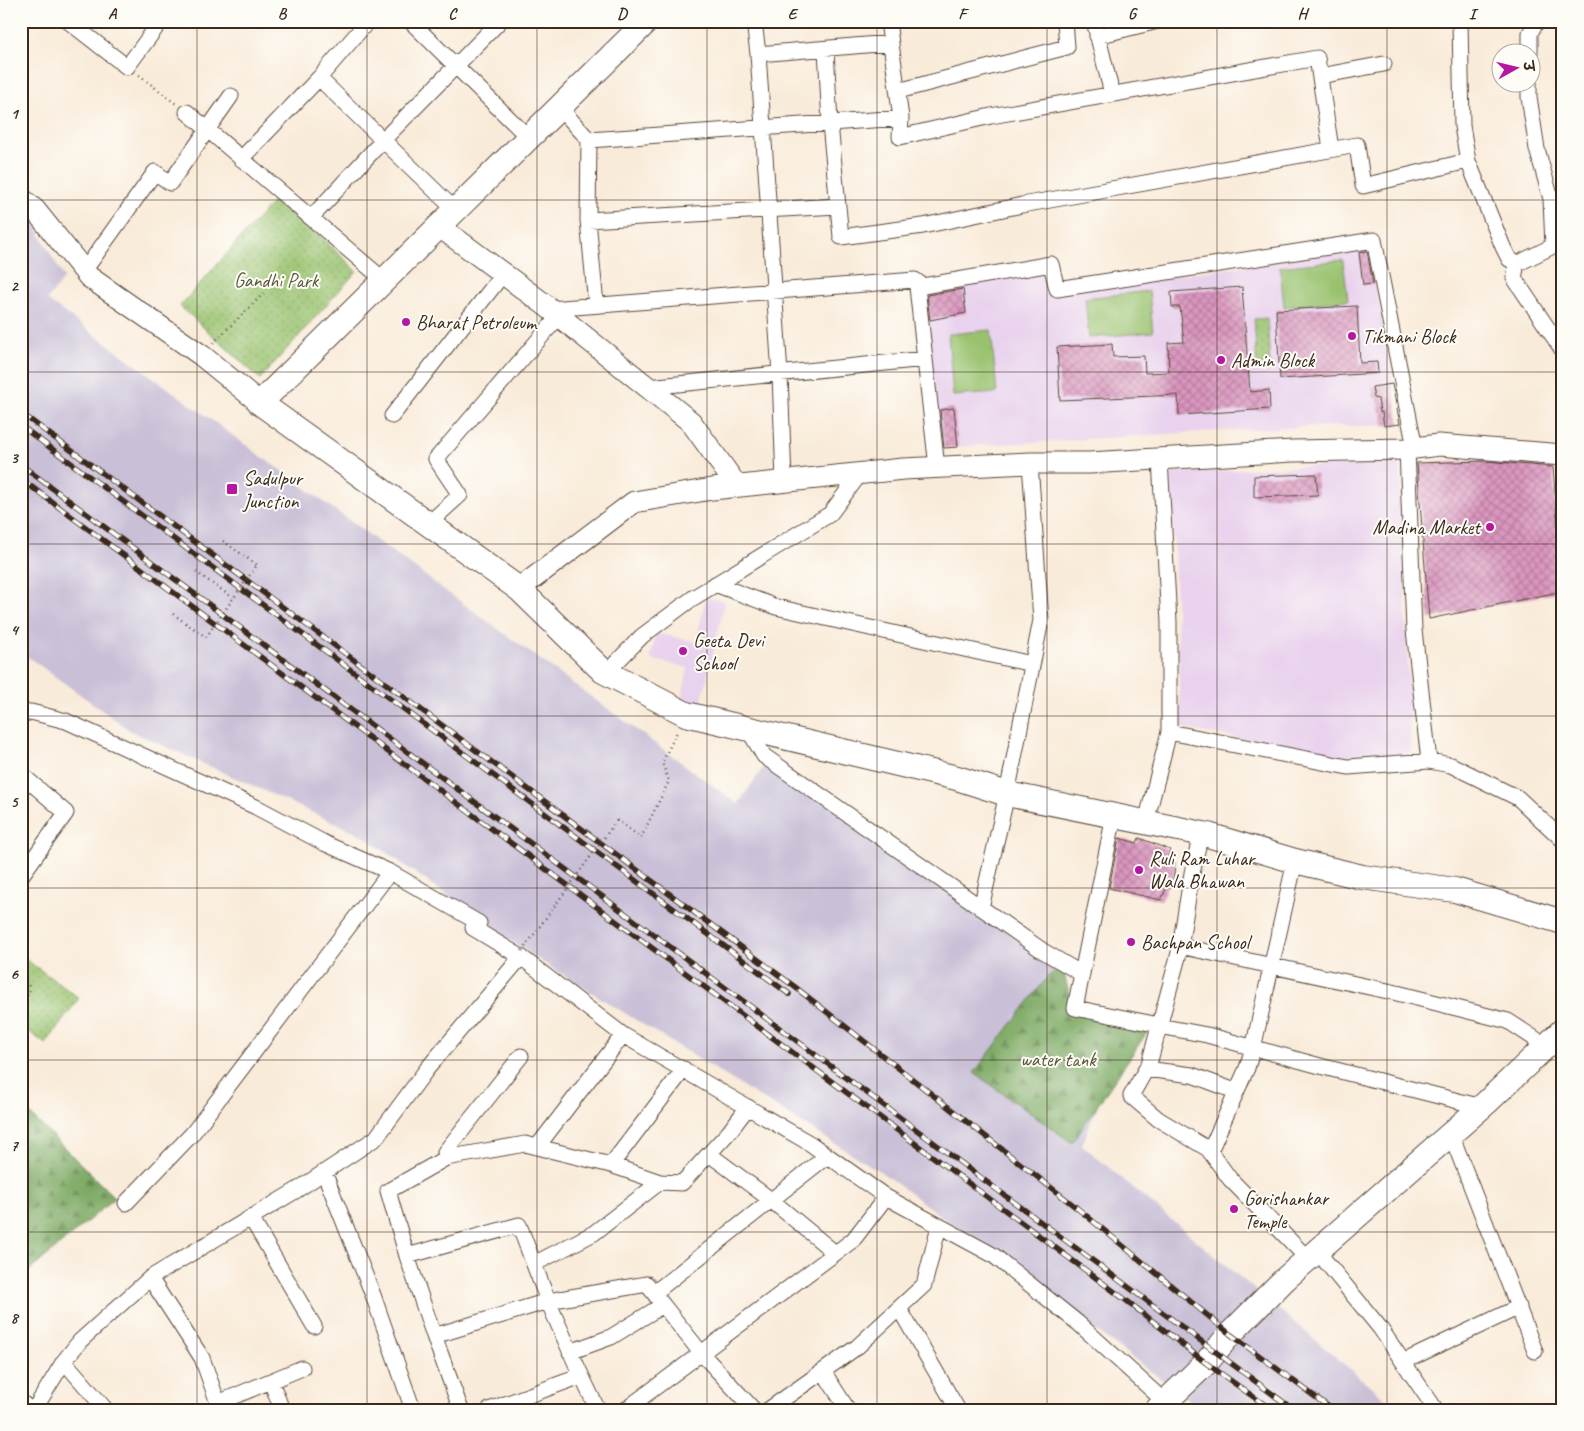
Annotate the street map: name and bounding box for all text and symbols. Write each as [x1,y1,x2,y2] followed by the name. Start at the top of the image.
[108,4,118,24] text: A
[278,4,288,24] text: B
[448,4,458,24] text: C
[617,4,628,24] text: D
[788,4,799,24] text: E
[958,4,969,24] text: F
[1128,4,1138,24] text: G
[1297,4,1309,24] text: H
[1469,4,1479,24] text: I
[1492,42,1542,92] north arrow
[1519,58,1538,74] text: उ
[10,104,19,124] text: 1
[234,268,320,293] park label: Gandhi Park
[10,276,19,296] text: 2
[416,310,538,335] place label: Bharat Petroleum
[400,316,412,328] marker: Bharat Petroleum
[1362,324,1457,349] place label: Tikmani Block
[1346,330,1358,342] marker: Tikmani Block
[1231,348,1316,373] place label: Admin Block
[1215,354,1227,366] marker: Admin Block
[10,448,19,468] text: 3
[242,466,304,514] place label: Sadulpur Junction
[225,482,239,496] marker: Sadulpur Junction
[1372,515,1482,540] place label: Madina Market
[1484,521,1496,533] marker: Madina Market
[10,620,19,640] text: 4
[693,628,766,676] place label: Geeta Devi School
[677,645,689,657] marker: Geeta Devi School
[11,792,20,812] text: 5
[1149,846,1256,894] place label: Ruli Ram Luhar Wala Bhawan
[1133,864,1145,876] marker: Ruli Ram Luhar Wala Bhawan
[1141,930,1253,955] place label: Bachpan School
[1125,936,1137,948] marker: Bachpan School
[10,964,19,984] text: 6
[1020,1047,1097,1072] park label: water tank
[10,1136,19,1156] text: 7
[1244,1186,1330,1234] place label: Gorishankar Temple
[1228,1203,1240,1215] marker: Gorishankar Temple
[10,1308,19,1328] text: 8

